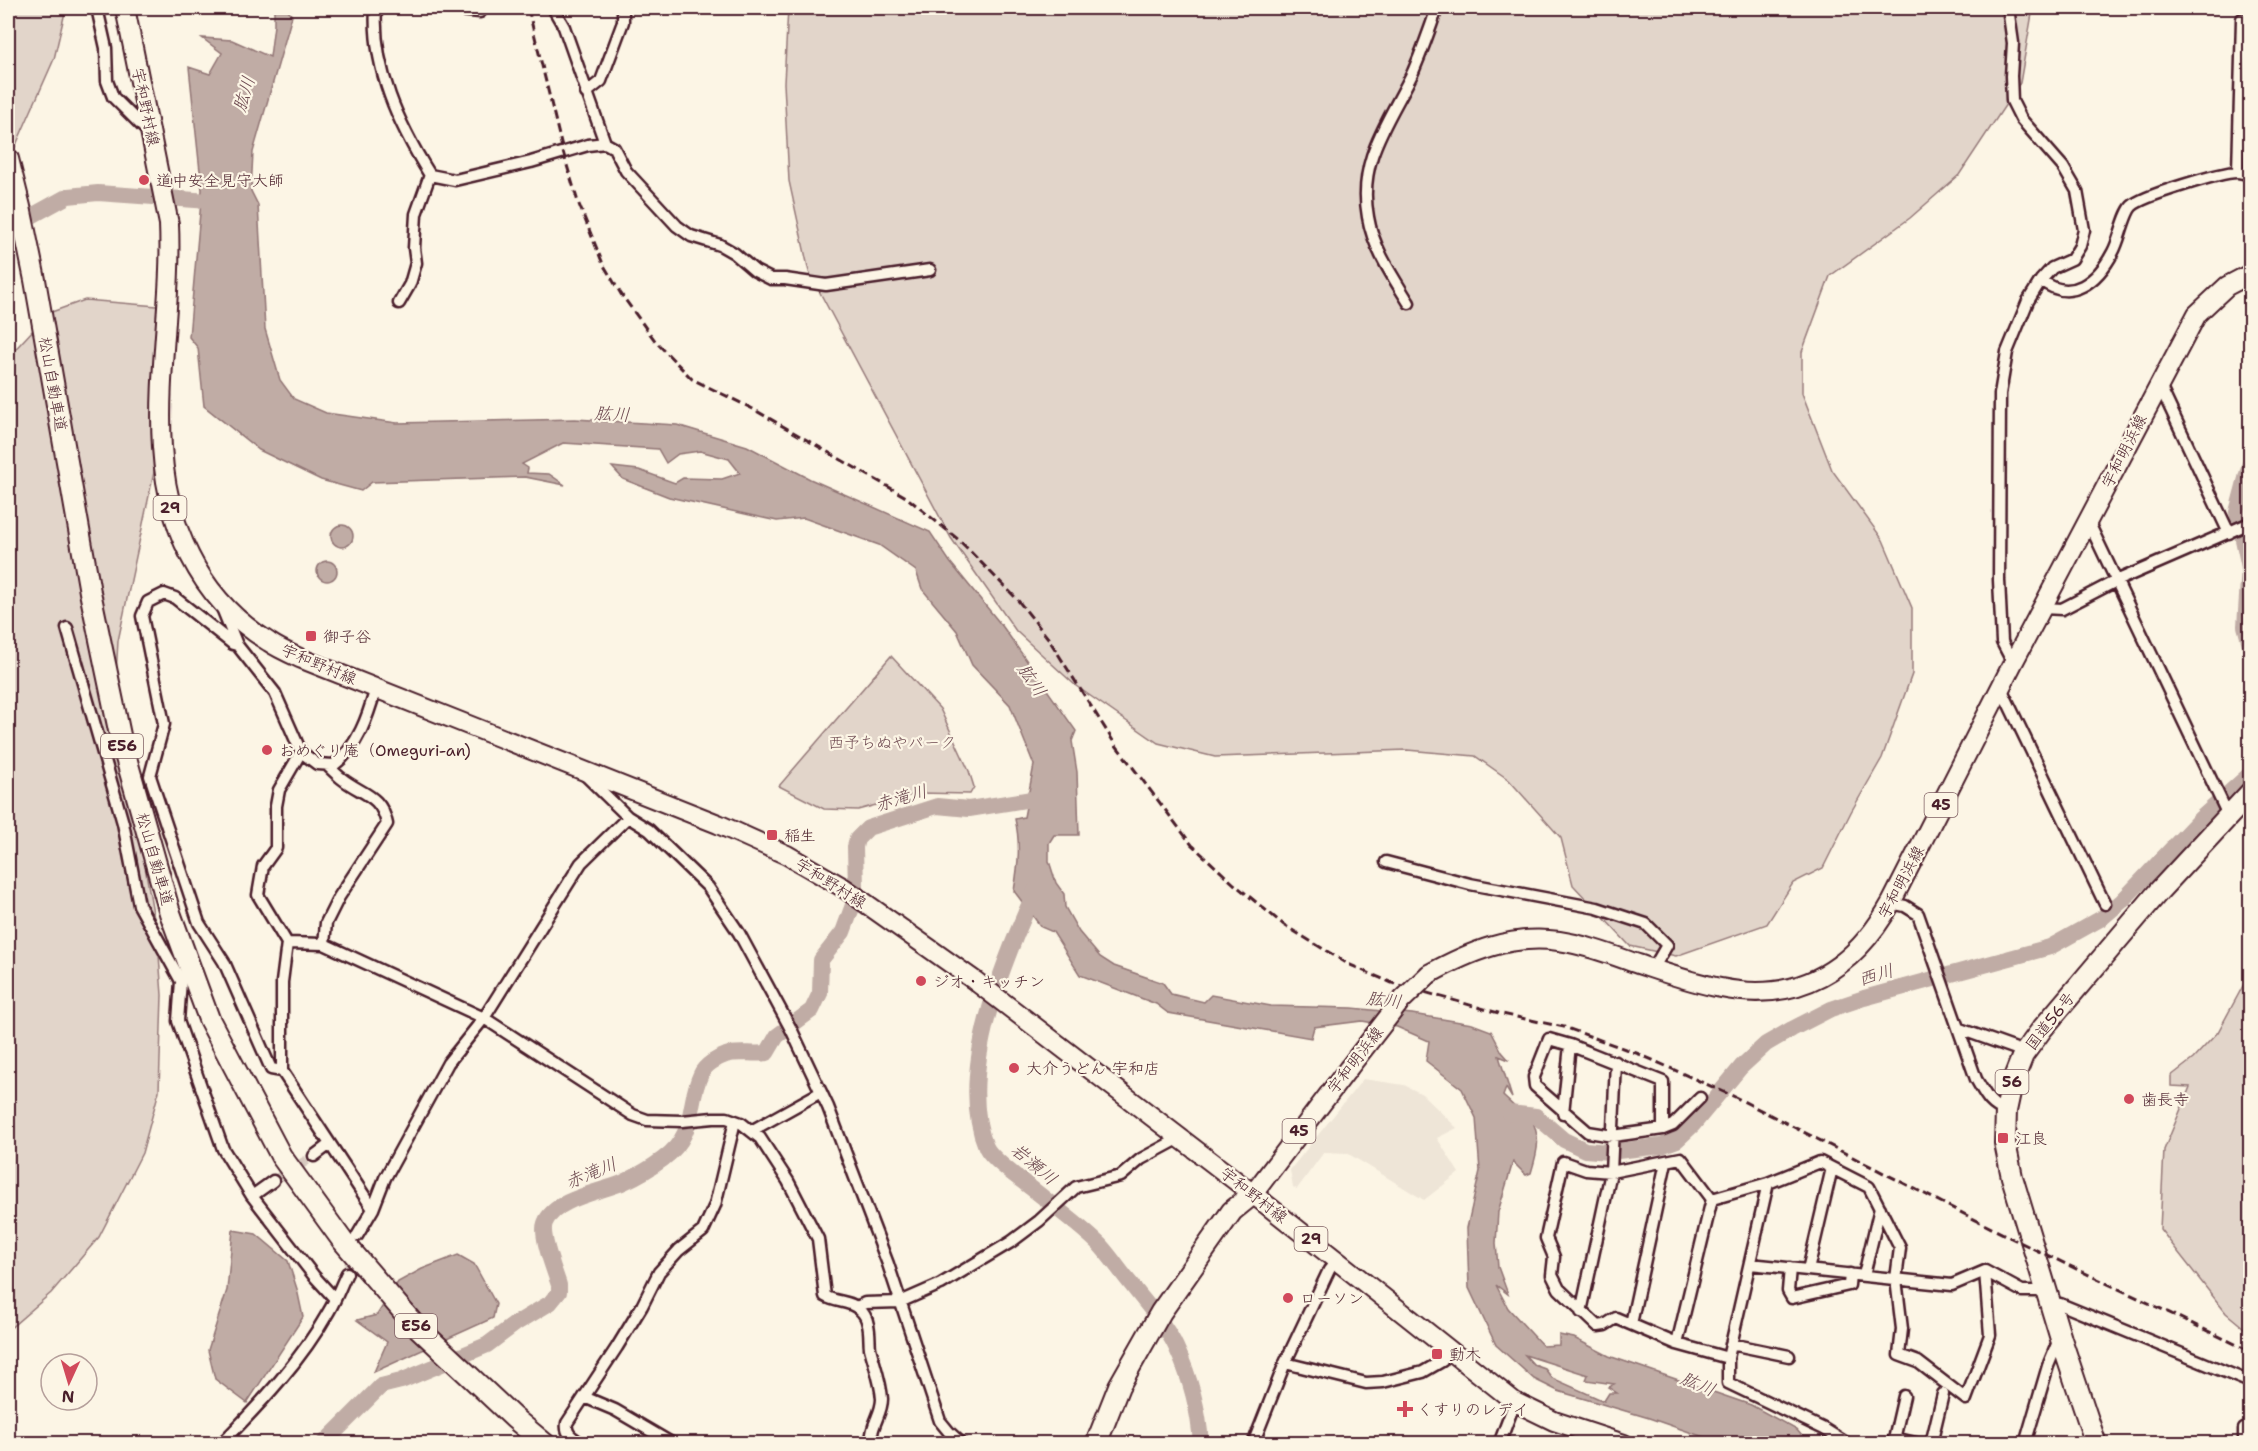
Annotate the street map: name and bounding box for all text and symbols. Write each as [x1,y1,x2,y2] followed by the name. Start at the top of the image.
[127,66,165,148] street label: 宇和野村線
[227,73,261,115] water label: 肱川
[156,170,284,191] place label: 道中安全見守大師
[137,173,151,187] marker: 道中安全見守大師
[34,335,72,433] street label: 松山自動車道
[593,401,631,427] water label: 肱川
[2096,411,2152,491] street label: 宇和明浜線
[154,496,186,520] road number: 29
[323,626,371,647] place label: 御子谷
[304,629,318,643] marker: 御子谷
[278,639,360,689] street label: 宇和野村線
[1012,658,1052,702] water label: 肱川
[828,732,956,753] park label: 西予ちぬやパーク
[101,734,143,758] road number: E56
[279,740,471,761] place label: おめぐり庵（Omeguri-an)
[260,743,274,757] marker: おめぐり庵（Omeguri-an)
[872,779,930,817] water label: 赤滝川
[1924,793,1958,817] road number: 45
[132,810,178,908] street label: 松山自動車道
[784,825,816,846] place label: 稲生
[765,828,779,842] marker: 稲生
[1873,842,1929,922] street label: 宇和明浜線
[792,853,870,913] street label: 宇和野村線
[1855,958,1897,992] water label: 西川
[933,971,1045,992] place label: ジオ・キッチン
[914,974,928,988] marker: ジオ・キッチン
[1365,986,1403,1014] water label: 肱川
[2021,987,2079,1055] street label: 国道56号
[1322,1022,1388,1098] street label: 宇和明浜線
[1026,1058,1160,1079] place label: 大介うどん 宇和店
[1007,1061,1021,1075] marker: 大介うどん 宇和店
[1996,1070,2028,1094] road number: 56
[2141,1089,2189,1110] place label: 歯長寺
[2122,1092,2136,1106] marker: 歯長寺
[1282,1119,1316,1143] road number: 45
[2015,1128,2047,1149] place label: 江良
[1996,1131,2010,1145] marker: 江良
[1006,1137,1062,1191] water label: 岩瀬川
[561,1152,621,1194] water label: 赤滝川
[1216,1162,1292,1228] street label: 宇和野村線
[1294,1227,1328,1251] road number: 29
[1300,1288,1364,1309] place label: ローソン
[1281,1291,1295,1305] marker: ローソン
[395,1314,437,1338] road number: E56
[1449,1344,1481,1365] place label: 動木
[1430,1347,1444,1361] marker: 動木
[39,1352,99,1412] north arrow
[1677,1366,1719,1402] water label: 肱川
[61,1386,75,1407] text: N
[1417,1399,1528,1420] place label: くすりのレデイ
[1398,1402,1412,1416] marker: くすりのレデイ

